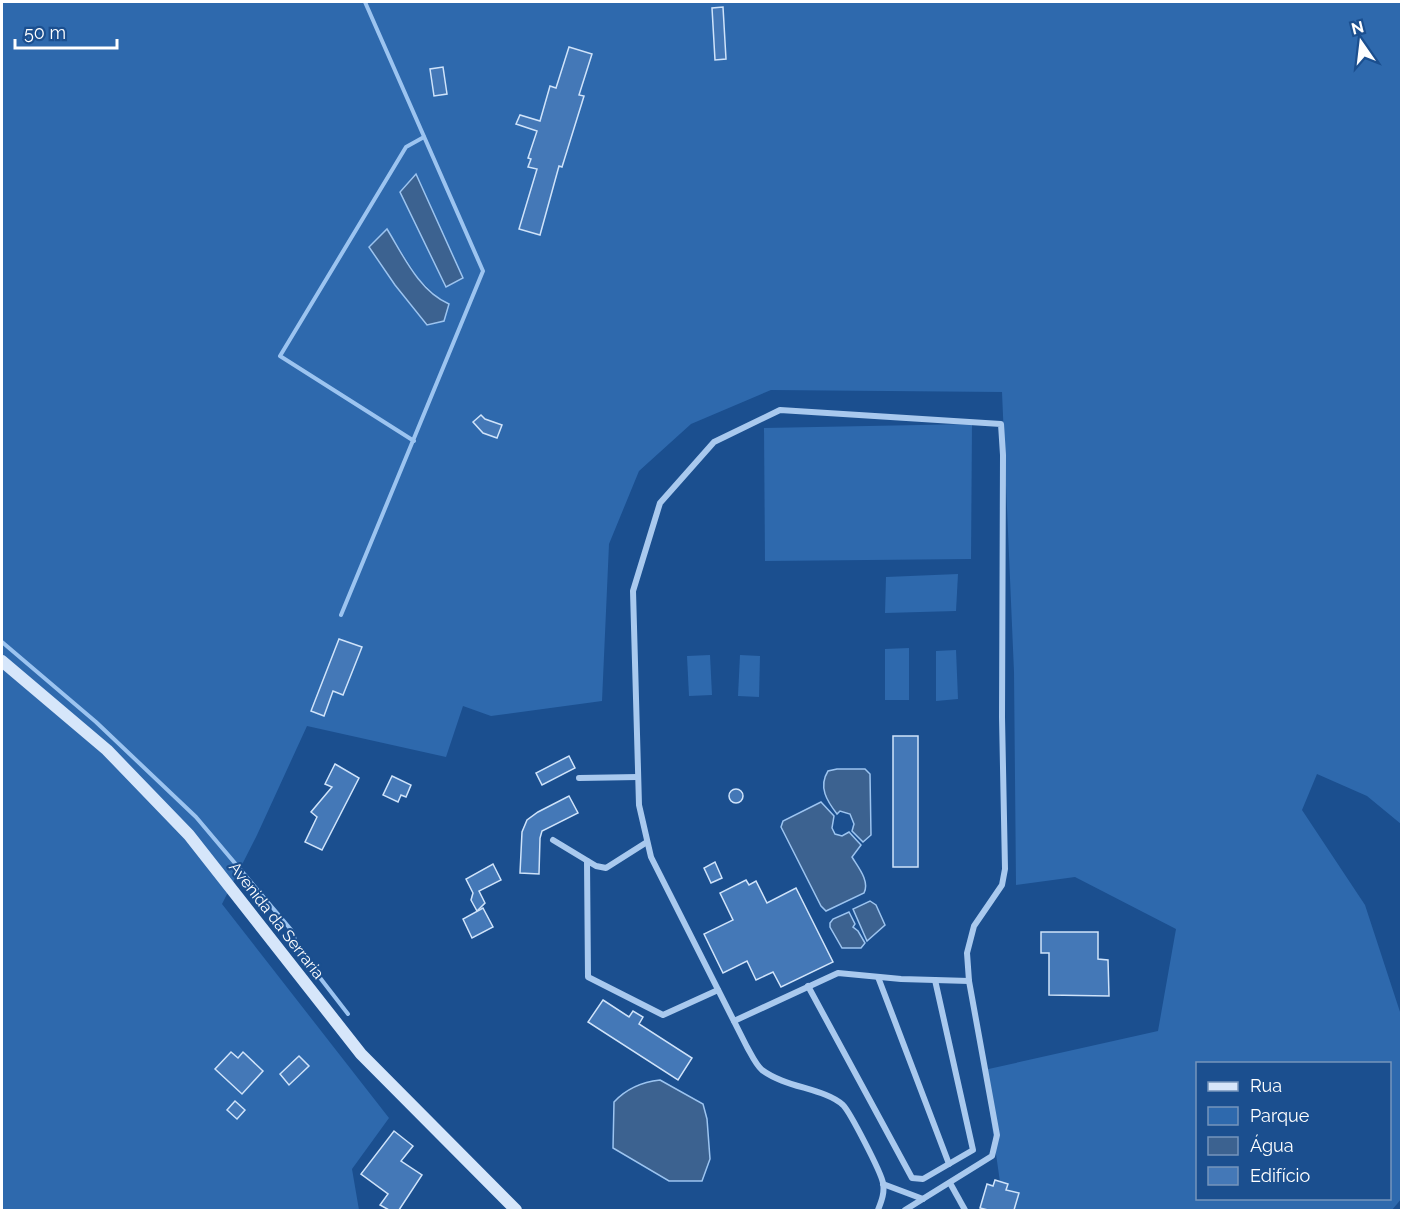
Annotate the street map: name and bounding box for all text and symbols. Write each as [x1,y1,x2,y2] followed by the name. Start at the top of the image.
[15,12,117,50] scale bar
[1331,12,1391,72] north arrow
[1349,17,1366,39] text: N
[24,22,66,43] text: 50 m
[225,858,328,983] street label: Avenida da Serraria
[1196,1062,1391,1200] legend
[1250,1075,1282,1096] text: Rua
[1250,1105,1310,1126] text: Parque
[1250,1134,1294,1156] text: Água
[1250,1165,1310,1186] text: Edifício

